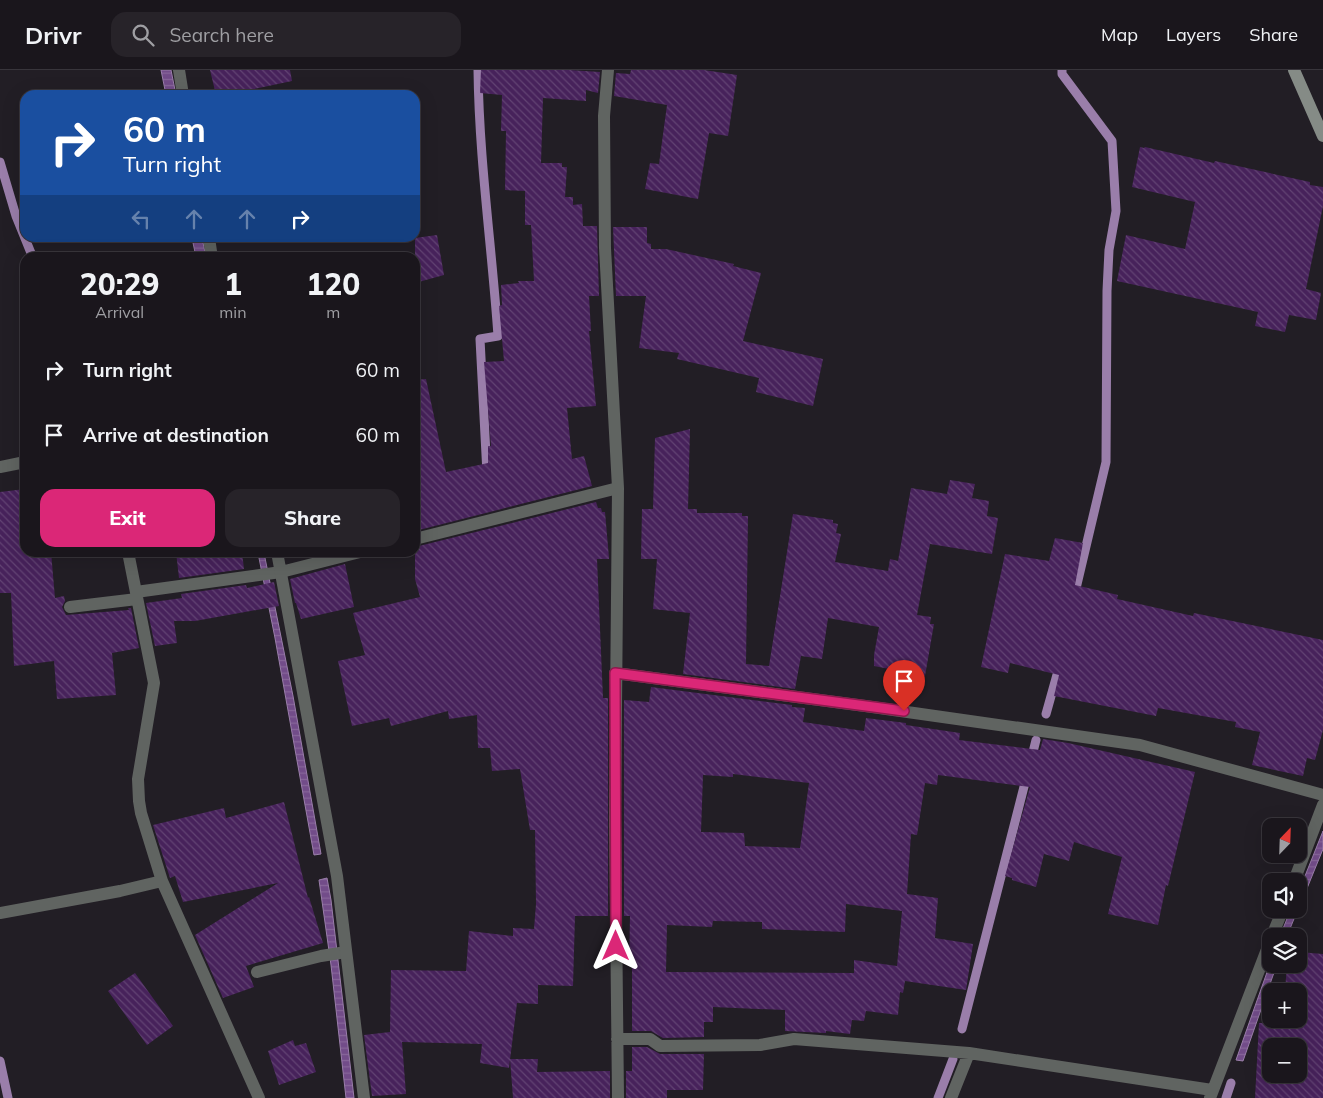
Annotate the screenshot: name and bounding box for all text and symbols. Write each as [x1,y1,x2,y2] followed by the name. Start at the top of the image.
[111,12,461,57] search box
[25,20,81,50] text: Drivr
[129,21,157,49] icon: search
[169,23,274,47] text: Search here
[1101,23,1138,46] text: Map
[1166,23,1221,46] text: Layers
[1249,23,1298,46] text: Share
[123,107,206,151] text: 60 m
[40,110,105,175] icon: right
[123,150,221,178] text: Turn right
[127,205,155,233] icon: left
[180,205,208,233] icon: ahead
[233,205,261,233] icon: ahead
[286,205,314,233] icon: right
[80,265,160,303] text: 20:29
[224,265,242,303] text: 1
[306,265,360,303] text: 120
[95,302,144,322] text: Arrival
[219,302,247,322] text: min
[326,302,340,322] text: m
[40,356,68,384] icon: right
[83,358,172,382] text: Turn right
[356,358,400,382] text: 60 m
[40,421,68,449] icon: arrive
[83,423,269,447] text: Arrive at destination
[356,423,400,447] text: 60 m
[40,489,215,547] button: Exit
[225,489,400,547] button: Share
[883,660,925,711] pin
[890,667,918,695] icon: arrive
[1262,818,1308,862] north arrow
[1262,818,1307,1083] map controls
[1262,873,1307,918] button: sound
[589,919,641,971] position arrow
[1262,928,1307,973] button: layers
[1262,983,1307,1028] button: +
[1262,1038,1307,1083] button: −

